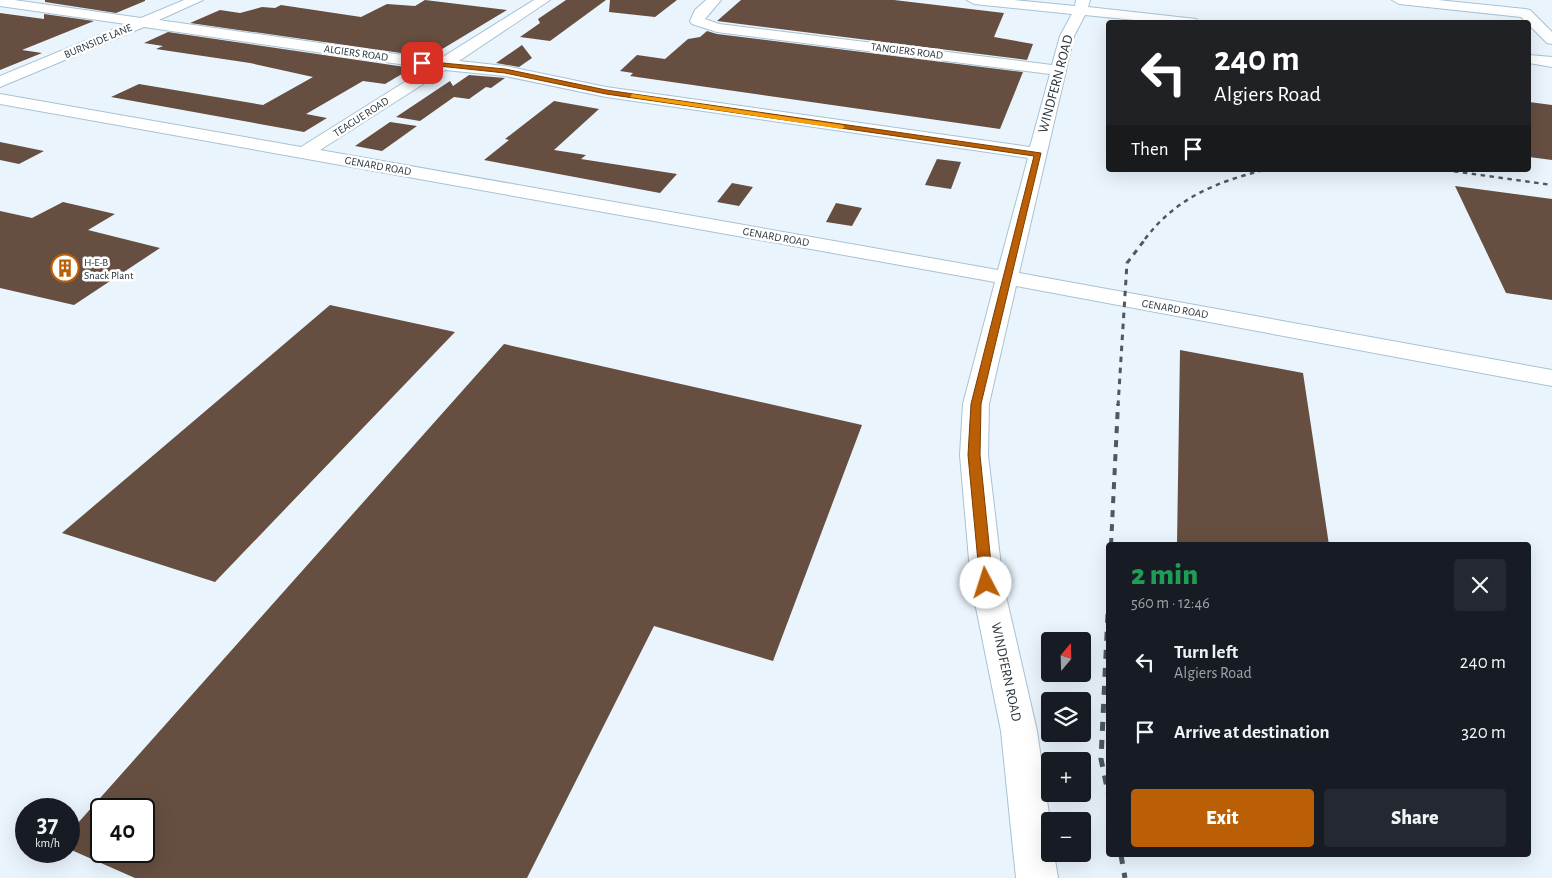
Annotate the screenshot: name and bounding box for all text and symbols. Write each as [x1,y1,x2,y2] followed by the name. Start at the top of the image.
[62,21,134,60] street label: BURNSIDE LANE
[1036,34,1076,134] street label: WINDFERN ROAD
[1131,40,1196,105] icon: left
[870,41,944,61] street label: TANGIERS ROAD
[401,42,443,84] pin
[1214,42,1300,77] text: 240 m
[323,43,389,63] street label: ALGIERS ROAD
[408,49,436,77] icon: arrive
[1214,83,1321,105] text: Algiers Road
[331,95,391,139] street label: TEAGUE ROAD
[1179,135,1207,163] icon: arrive
[1131,140,1169,159] text: Then
[344,155,412,177] street label: GENARD ROAD
[742,226,810,248] street label: GENARD ROAD
[50,253,80,283] building icon: H-E-B Snack Plant
[84,257,134,281] place label: H-E-B Snack Plant
[1141,298,1209,320] street label: GENARD ROAD
[959,556,1011,608] position arrow
[1454,559,1506,611] button: close
[1131,560,1198,590] text: 2 min
[1131,595,1210,611] text: 560 m · 12:46
[989,621,1023,723] street label: WINDFERN ROAD
[1041,632,1091,682] north arrow
[1041,632,1091,862] map controls
[1174,643,1238,662] text: Turn left
[1131,648,1159,676] icon: left
[1460,653,1506,672] text: 240 m
[1174,665,1252,681] text: Algiers Road
[1041,692,1091,742] button: layers
[1131,718,1159,746] icon: arrive
[1174,723,1330,742] text: Arrive at destination
[1461,723,1506,742] text: 320 m
[1041,752,1091,802] button: +
[1131,789,1314,847] button: Exit
[1324,789,1506,847] button: Share
[90,798,155,863] speed limit sign: 40
[37,812,58,837] text: 37
[1041,812,1091,862] button: −
[35,837,60,849] text: km/h

